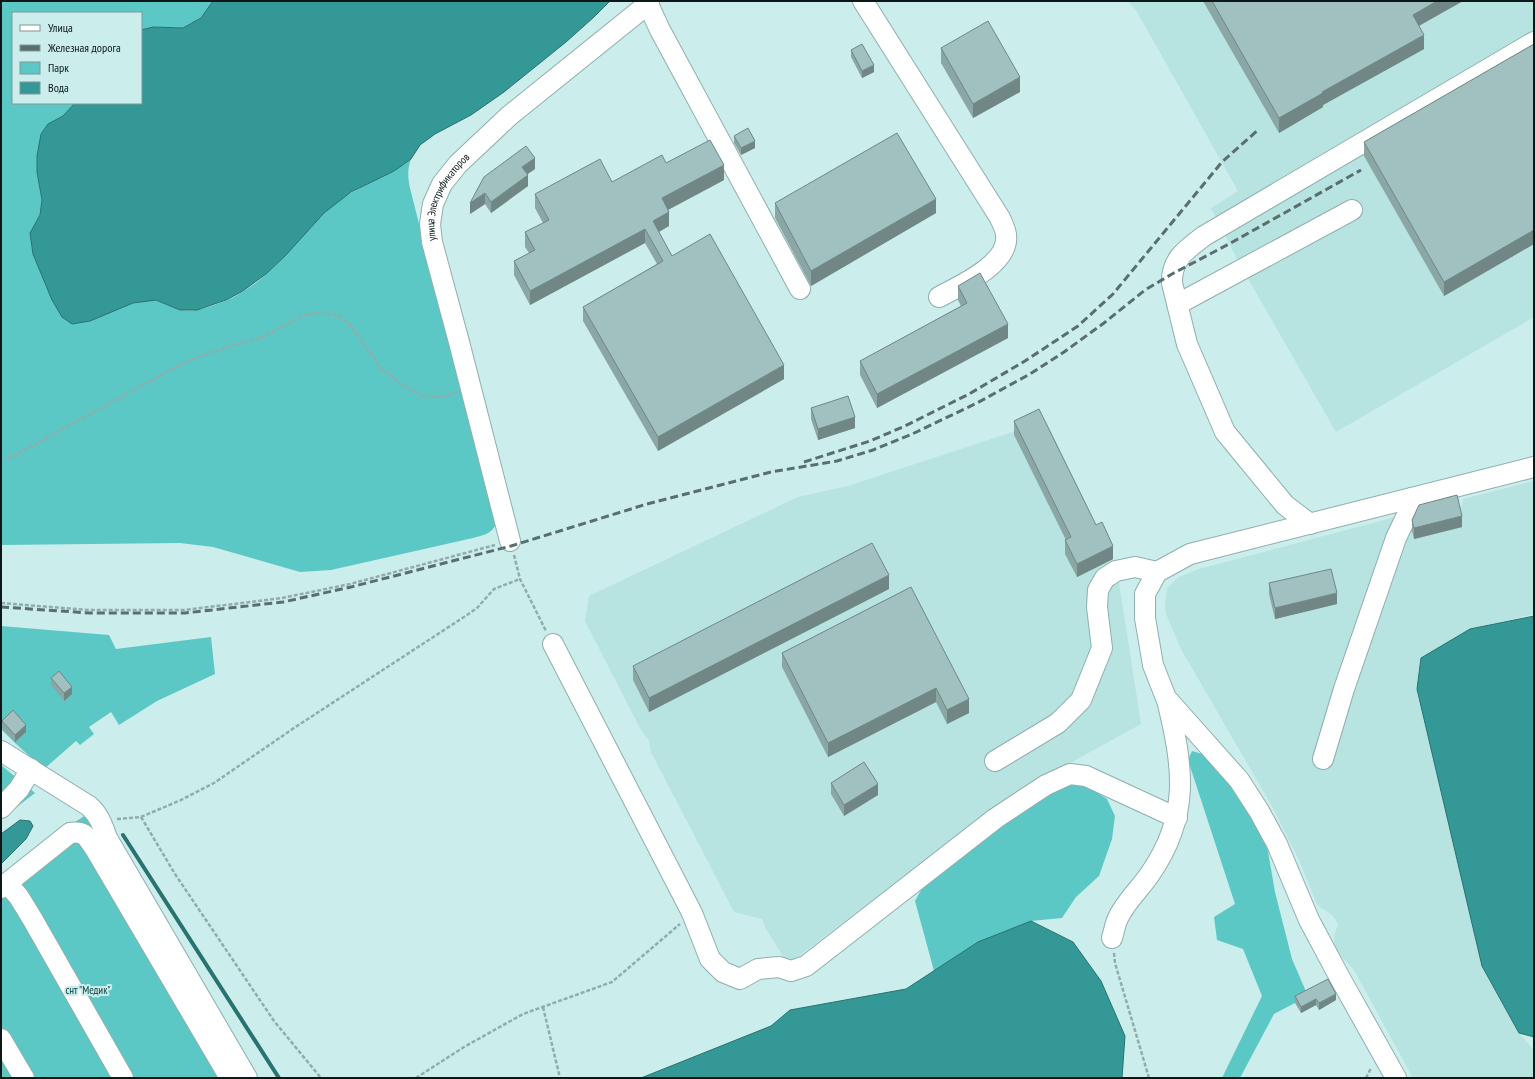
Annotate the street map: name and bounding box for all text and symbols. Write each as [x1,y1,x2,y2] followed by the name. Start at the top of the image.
[12,12,142,104] legend
[48,20,73,35] text: Улица
[47,40,121,55] text: Железная дорога
[48,60,69,75] text: Парк
[48,80,69,95] text: Вода
[423,150,473,242] street label: улица Электрификаторов
[65,983,111,997] park label: снт "Медик"

